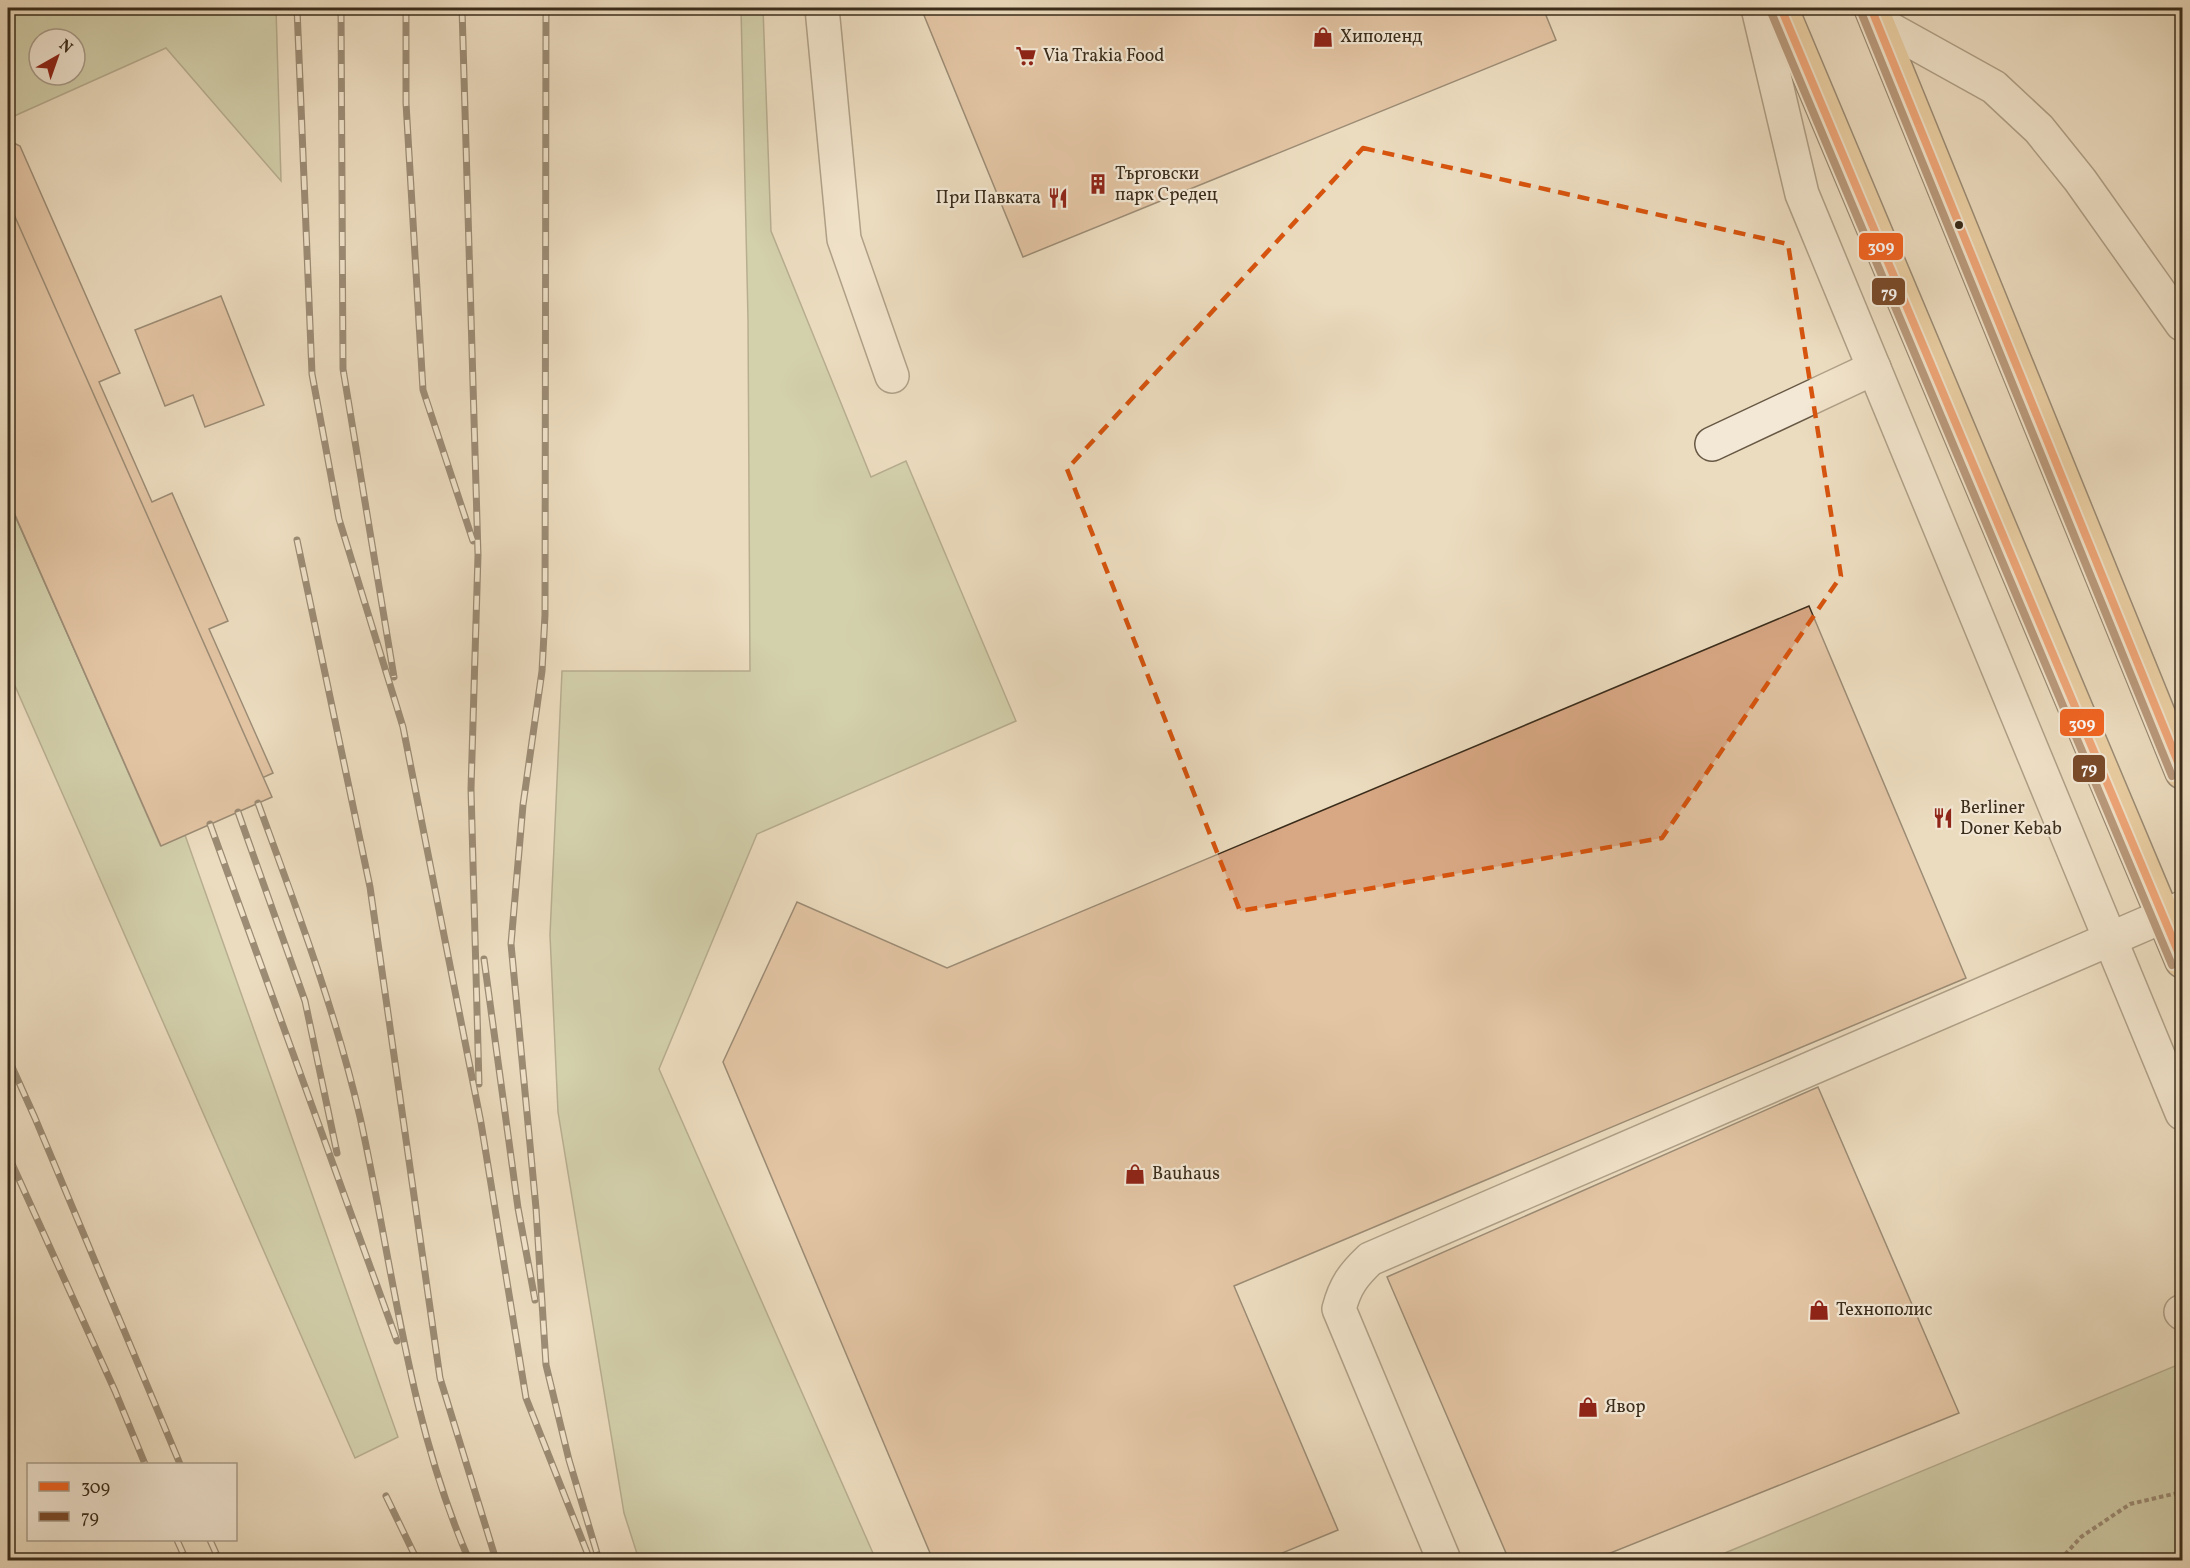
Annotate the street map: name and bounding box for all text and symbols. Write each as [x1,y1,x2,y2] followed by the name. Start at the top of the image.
[1311,25,1335,49] shop icon: Хиполенд
[1340,25,1423,50] place label: Хиполенд
[27,27,87,87] north arrow
[54,35,77,59] text: N
[1014,44,1038,68] supermarket icon: Via Trakia Food
[1043,44,1165,69] place label: Via Trakia Food
[1115,162,1218,208] place label: Търговски парк Средец
[1086,172,1110,196] building icon: Търговски парк Средец
[936,186,1041,211] place label: При Павката
[1046,186,1070,210] restaurant icon: При Павката
[1953,219,1965,231] unlabelled marker
[1858,232,1904,261] line badge: 309
[1868,237,1895,259] text: 309
[1871,277,1906,306] line badge: 79
[1881,283,1897,305] text: 79
[2059,708,2105,737] line badge: 309
[2069,714,2096,736] text: 309
[2072,754,2106,783] line badge: 79
[2081,759,2097,781] text: 79
[1960,796,2062,842] place label: Berliner Doner Kebab
[1931,806,1955,830] restaurant icon: Berliner Doner Kebab
[1123,1162,1147,1186] shop icon: Bauhaus
[1152,1162,1220,1187] place label: Bauhaus
[1807,1298,1831,1322] shop icon: Технополис
[1836,1298,1933,1323] place label: Технополис
[1576,1395,1600,1419] shop icon: Явор
[1605,1395,1646,1420] place label: Явор
[27,1463,237,1541] legend
[81,1476,110,1501] text: 309
[81,1506,99,1531] text: 79

